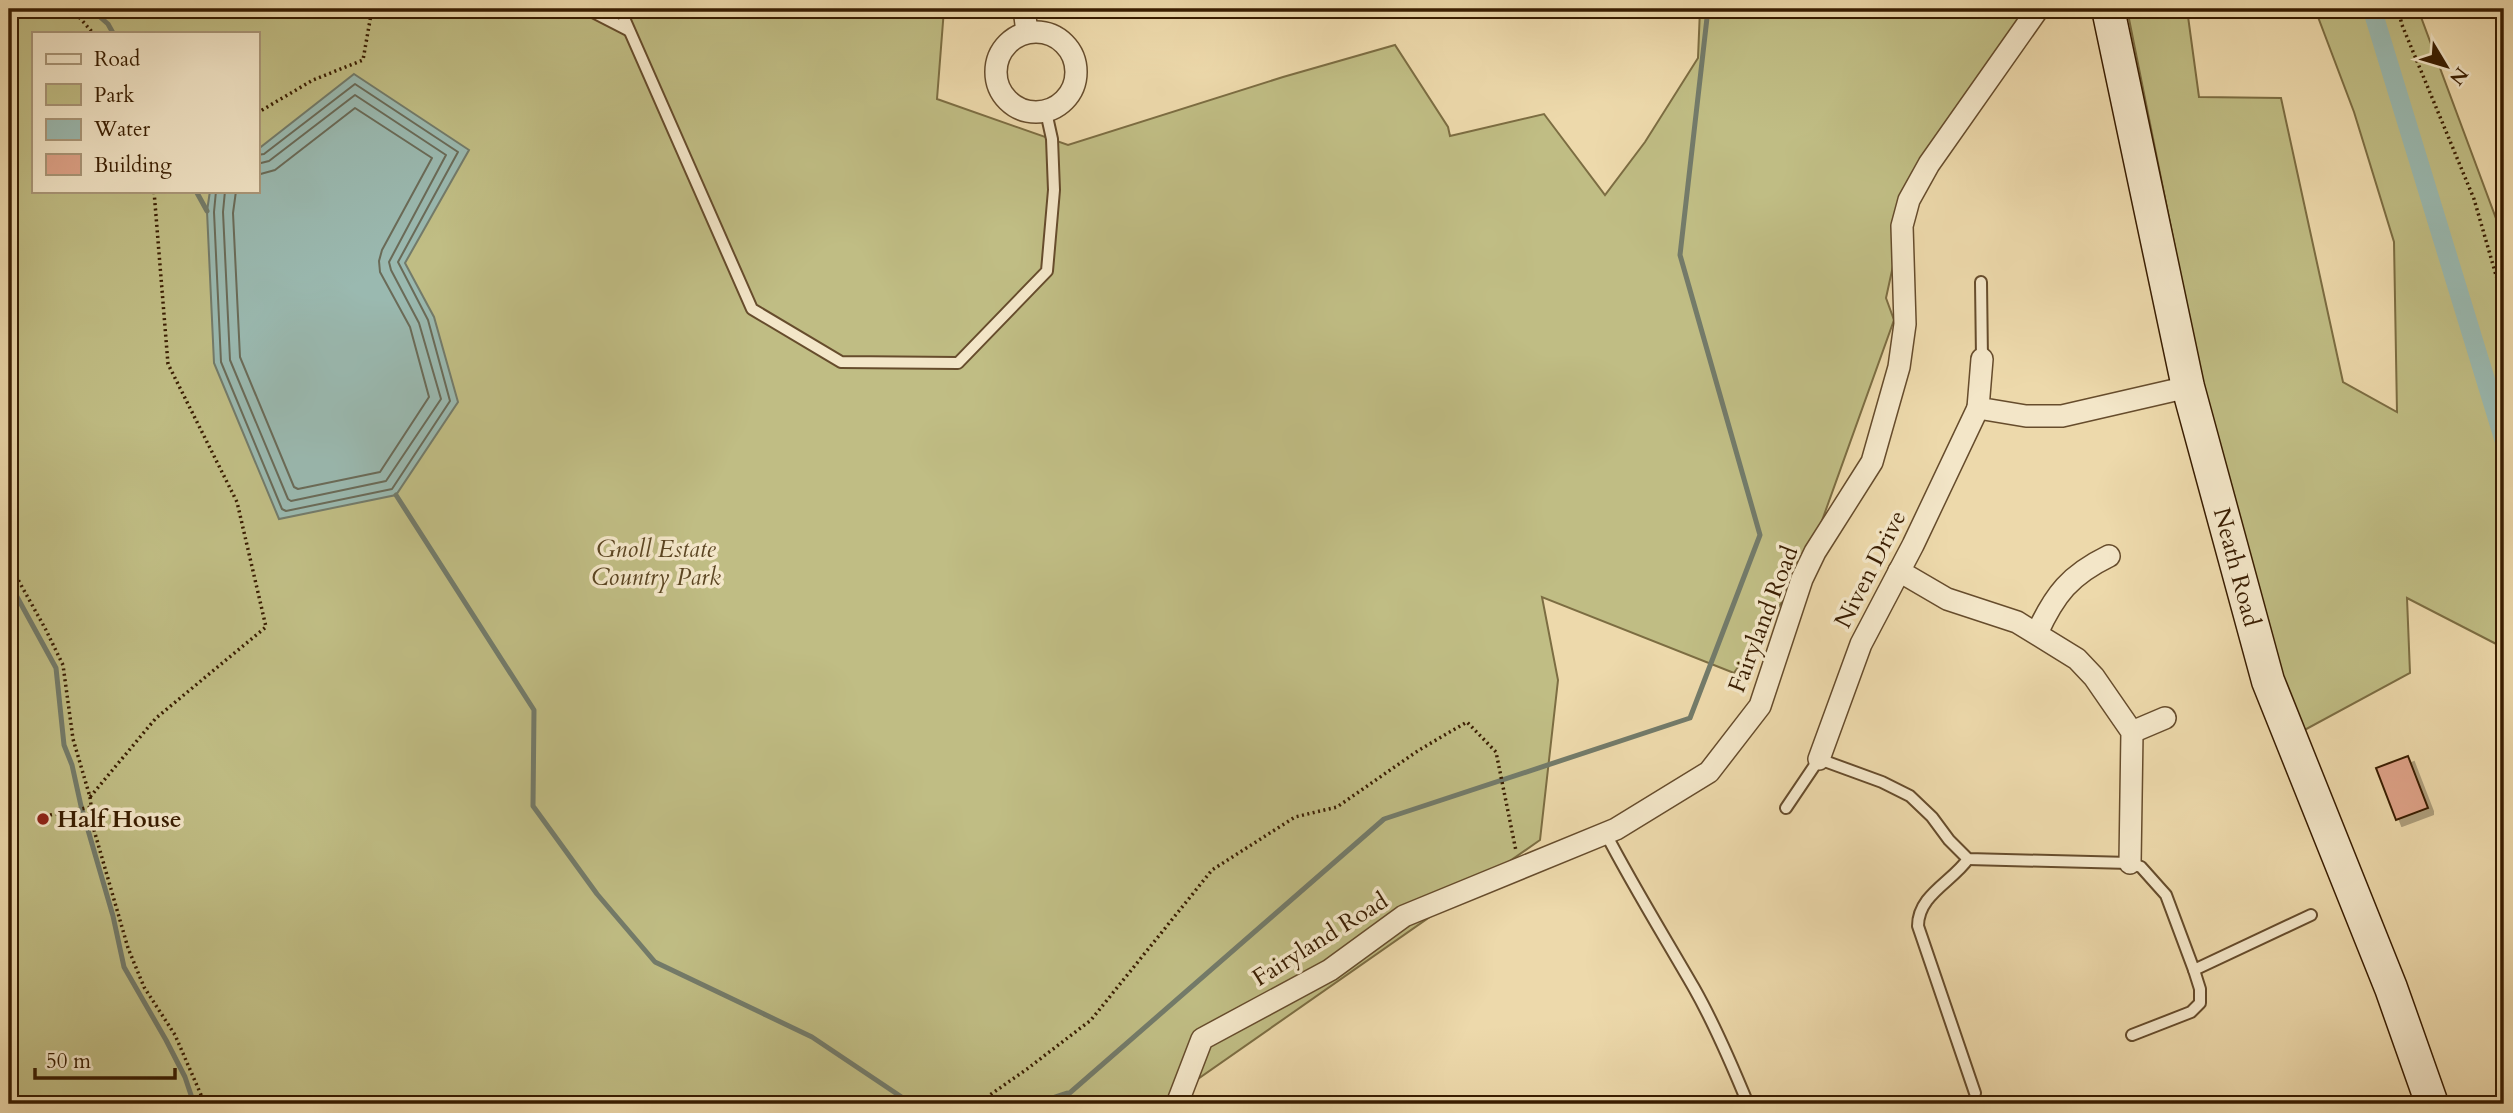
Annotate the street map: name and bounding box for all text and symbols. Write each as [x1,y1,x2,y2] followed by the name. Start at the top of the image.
[32,32,259,192] legend
[2412,32,2482,102] north arrow
[94,45,140,74] text: Road
[2443,61,2474,91] text: N
[94,81,135,110] text: Park
[93,115,150,144] text: Water
[94,151,172,180] text: Building
[2205,504,2268,630] street label: Neath Road
[1827,505,1914,634] street label: Niven Drive
[591,533,721,594] park label: Gnoll Estate Country Park
[1720,541,1807,697] street label: Fairyland Road
[57,803,182,836] place label: Half House
[35,811,51,827] marker: Half House
[1246,884,1395,994] street label: Fairyland Road
[35,1036,175,1080] scale bar
[46,1047,91,1076] text: 50 m

